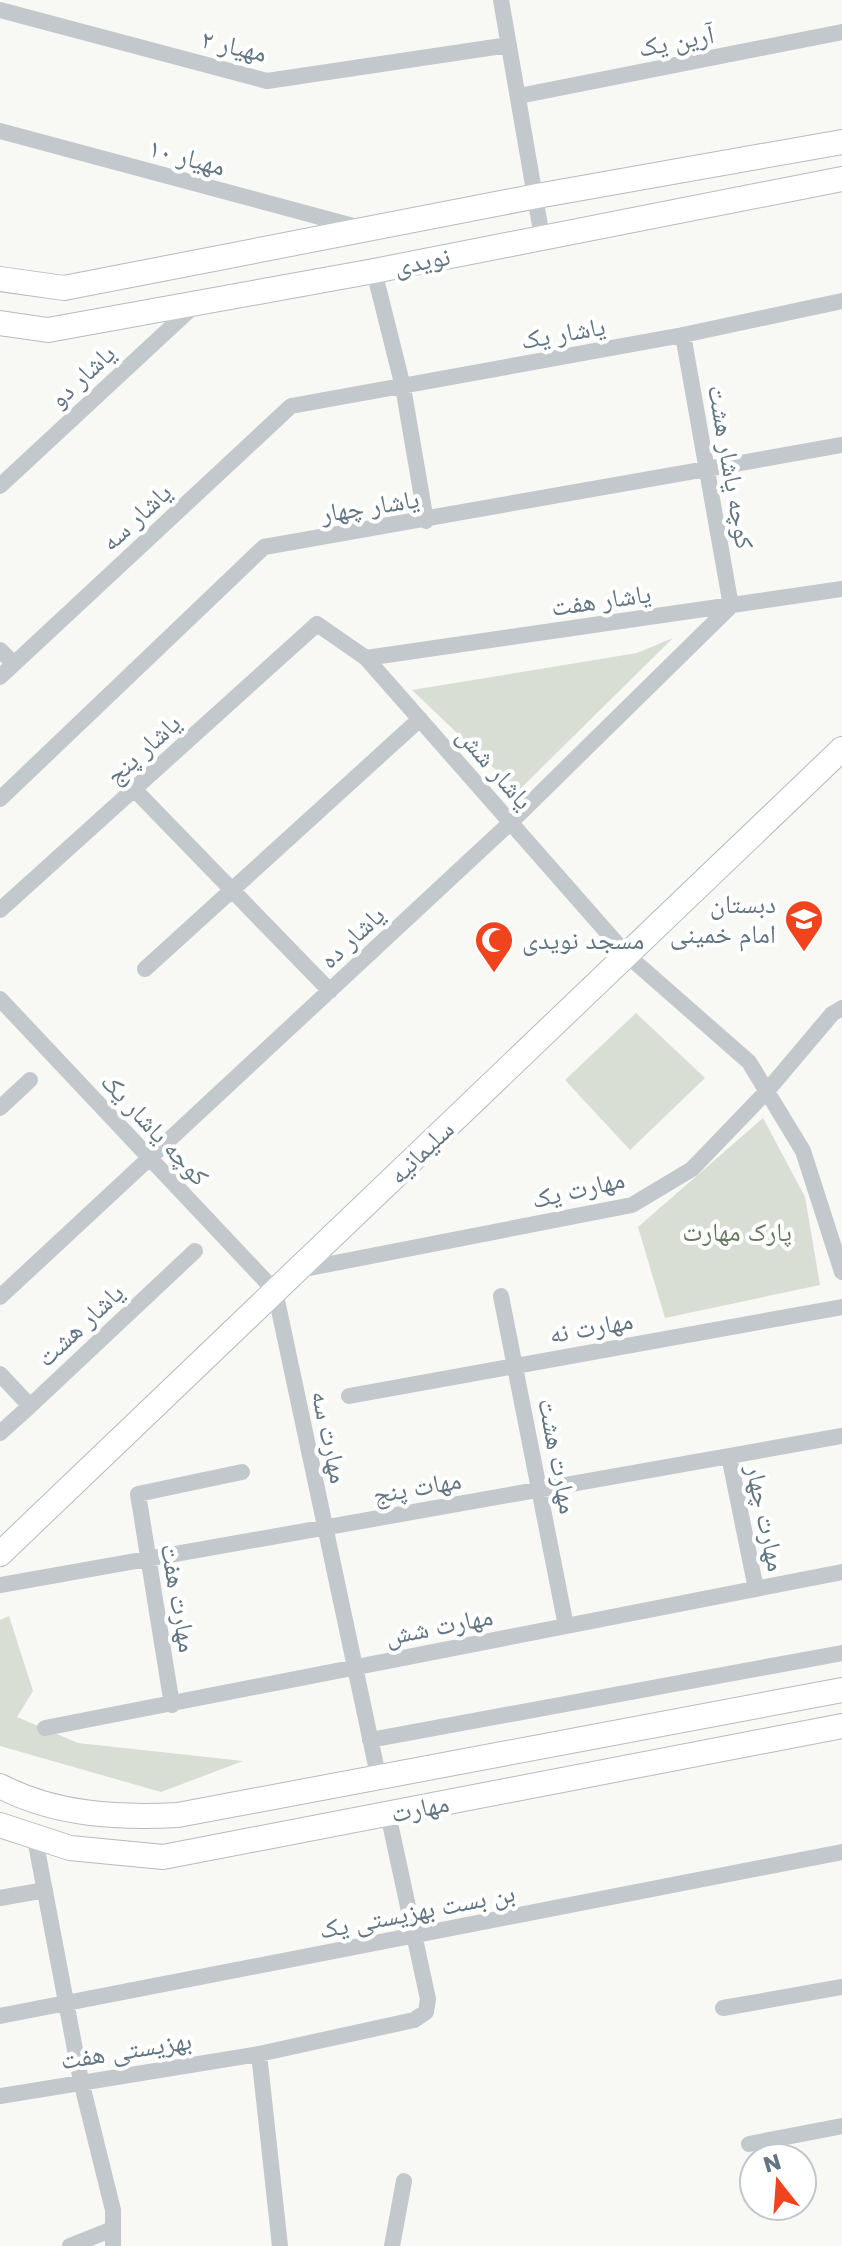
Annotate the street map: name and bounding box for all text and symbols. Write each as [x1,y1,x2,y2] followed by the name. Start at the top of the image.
[635,16,718,66] street label: آرین یک
[198,21,270,71] street label: مهیار ۲
[145,130,229,184] street label: مهیار ۱۰
[391,238,453,284] street label: نویدی
[518,308,608,358] street label: یاشار یک
[41,336,123,416] street label: یاشار دو
[699,382,763,552] street label: کوچه یاشار هشت
[93,475,179,559] street label: یاشار سه
[317,480,422,532] street label: یاشار چهار
[549,575,653,625] street label: یاشار هفت
[98,706,188,792] street label: یاشار پنج
[449,719,541,817] street label: یاشار شش
[670,886,776,952] place label: دبستان امام خمینی
[311,897,393,977] street label: یاشار ده
[783,898,825,953] school or university icon: دبستان امام خمینی
[473,919,515,974] mosque icon: مسجد نویدی
[522,922,644,958] place label: مسجد نویدی
[93,1064,217,1194] street label: کوچه یاشار یک
[380,1112,462,1192] street label: سلیمانیه
[528,1161,628,1217] street label: مهارت یک
[682,1214,792,1250] park label: پارک مهارت
[28,1275,132,1375] street label: یاشار هشت
[546,1302,636,1352] street label: مهارت نه
[303,1387,357,1487] street label: مهارت سه
[529,1395,587,1517] street label: مهارت هشت
[737,1460,795,1575] street label: مهارت چهار
[370,1462,464,1512] street label: مهات پنج
[152,1541,206,1655] street label: مهارت هفت
[382,1598,496,1654] street label: مهارت شش
[388,1785,452,1831] street label: مهارت
[316,1874,518,1948] street label: بن بست بهزیستی یک
[58,2022,194,2078] street label: بهزیستی هفت
[738,2142,818,2222] north arrow
[760,2146,785,2181] text: N

